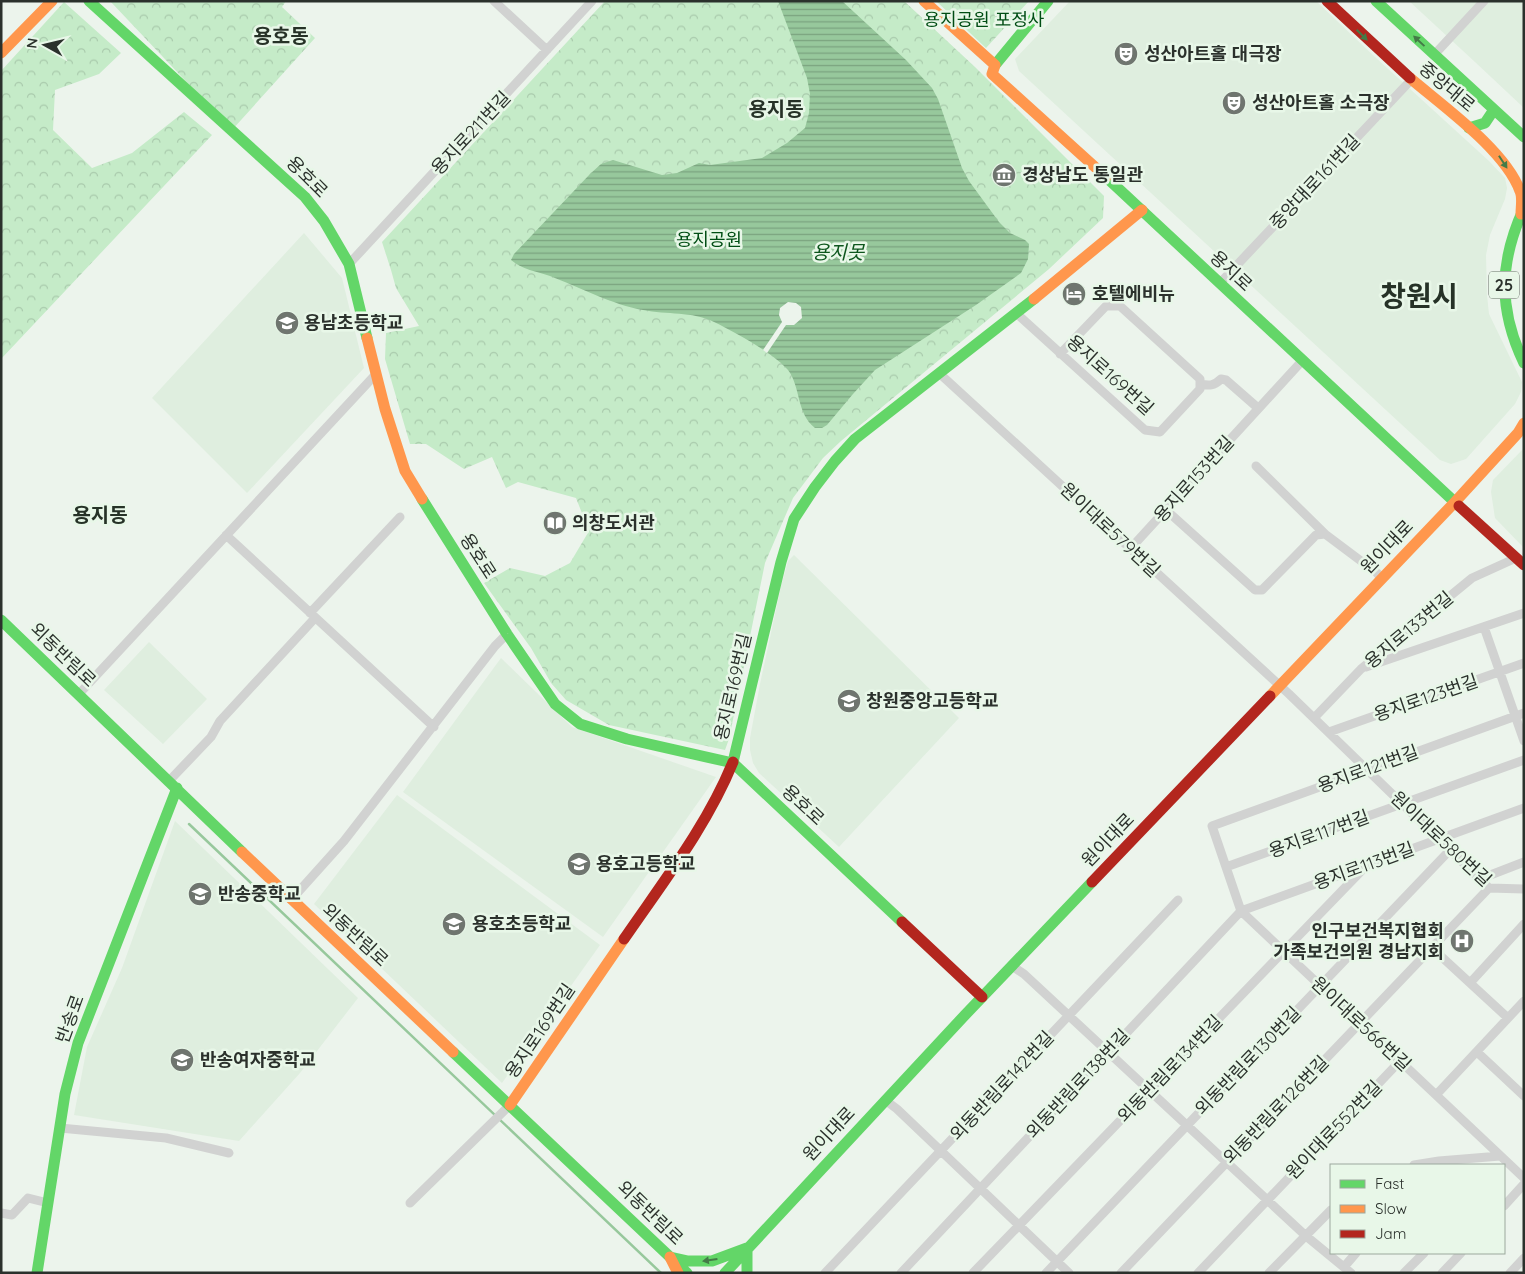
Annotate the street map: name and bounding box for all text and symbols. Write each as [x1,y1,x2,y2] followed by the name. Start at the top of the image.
[924,8,1045,31] park label: 용지공원 포정사
[20,20,70,70] north arrow
[253,23,309,48] district label: 용호동
[1356,29,1368,41] one-way arrow
[1414,35,1426,47] one-way arrow
[22,37,42,50] text: N
[1113,41,1139,67] theatre icon: 성산아트홀 대극장
[1144,42,1282,65] place label: 성산아트홀 대극장
[1415,57,1480,117] street label: 중앙대로
[426,86,515,179] street label: 용지로211번길
[1221,90,1247,116] theatre icon: 성산아트홀 소극장
[1252,91,1390,114] place label: 성산아트홀 소극장
[748,96,804,121] district label: 용지동
[1265,129,1365,234] street label: 중앙대로161번길
[282,151,333,202] street label: 용호로
[1498,156,1508,169] one-way arrow
[991,162,1017,188] museum icon: 경상남도 통일관
[1022,163,1143,186] place label: 경상남도 통일관
[676,228,742,251] park label: 용지공원
[812,240,866,264] water label: 용지못
[1205,245,1257,296] street label: 용지로
[1489,272,1519,298] road number: 25
[1380,278,1458,313] district label: 창원시
[1061,281,1087,307] hotel icon: 호텔에비뉴
[1092,282,1175,305] place label: 호텔에비뉴
[274,310,300,336] school or university icon: 용남초등학교
[304,311,403,334] place label: 용남초등학교
[1062,330,1159,420] street label: 용지로169번길
[1149,431,1239,527] street label: 용지로153번길
[1056,477,1165,582] street label: 원이대로579번길
[72,502,128,527] district label: 용지동
[542,510,568,536] library icon: 의창도서관
[572,511,655,534] place label: 의창도서관
[1355,515,1418,578] street label: 원이대로
[455,529,502,583] street label: 용호로
[1360,586,1458,673] street label: 용지로133번길
[26,618,101,692] street label: 외동반림로
[709,631,756,743] street label: 용지로169번길
[1371,669,1481,726] street label: 용지로123번길
[836,688,862,714] school or university icon: 창원중앙고등학교
[866,689,998,712] place label: 창원중앙고등학교
[1314,740,1422,797] street label: 용지로121번길
[777,779,829,830] street label: 용호로
[1386,786,1497,891] street label: 원이대로580번길
[1265,805,1372,862] street label: 용지로117번길
[1076,808,1139,871] street label: 원이대로
[1310,837,1417,894] street label: 용지로113번길
[566,851,592,877] school or university icon: 용호고등학교
[596,852,695,875] place label: 용호고등학교
[187,881,213,907] school or university icon: 반송중학교
[218,882,301,905] place label: 반송중학교
[317,898,393,971] street label: 외동반림로
[441,911,467,937] school or university icon: 용호초등학교
[472,912,571,935] place label: 용호초등학교
[1273,919,1444,963] place label: 인구보건복지협회 가족보건의원 경남지회
[1449,928,1475,954] hospital icon: 인구보건복지협회 가족보건의원 경남지회
[1306,971,1416,1076] street label: 원이대로566번길
[500,979,580,1082] street label: 용지로169번길
[50,992,89,1046] street label: 반송로
[1190,1001,1305,1120] street label: 외동반림로130번길
[1112,1010,1227,1128] street label: 외동반림로134번길
[1021,1024,1134,1143] street label: 외동반림로138번길
[945,1026,1058,1145] street label: 외동반림로142번길
[169,1047,195,1073] school or university icon: 반송여자중학교
[200,1048,316,1071] place label: 반송여자중학교
[1218,1051,1333,1169] street label: 외동반림로126번길
[1281,1075,1387,1184] street label: 원이대로552번길
[798,1102,860,1166] street label: 원이대로
[1330,1164,1505,1254] legend
[1375,1174,1404,1193] text: Fast
[613,1176,688,1250] street label: 외동반림로
[1375,1199,1407,1218] text: Slow
[1375,1224,1406,1243] text: Jam
[701,1256,717,1264] one-way arrow

